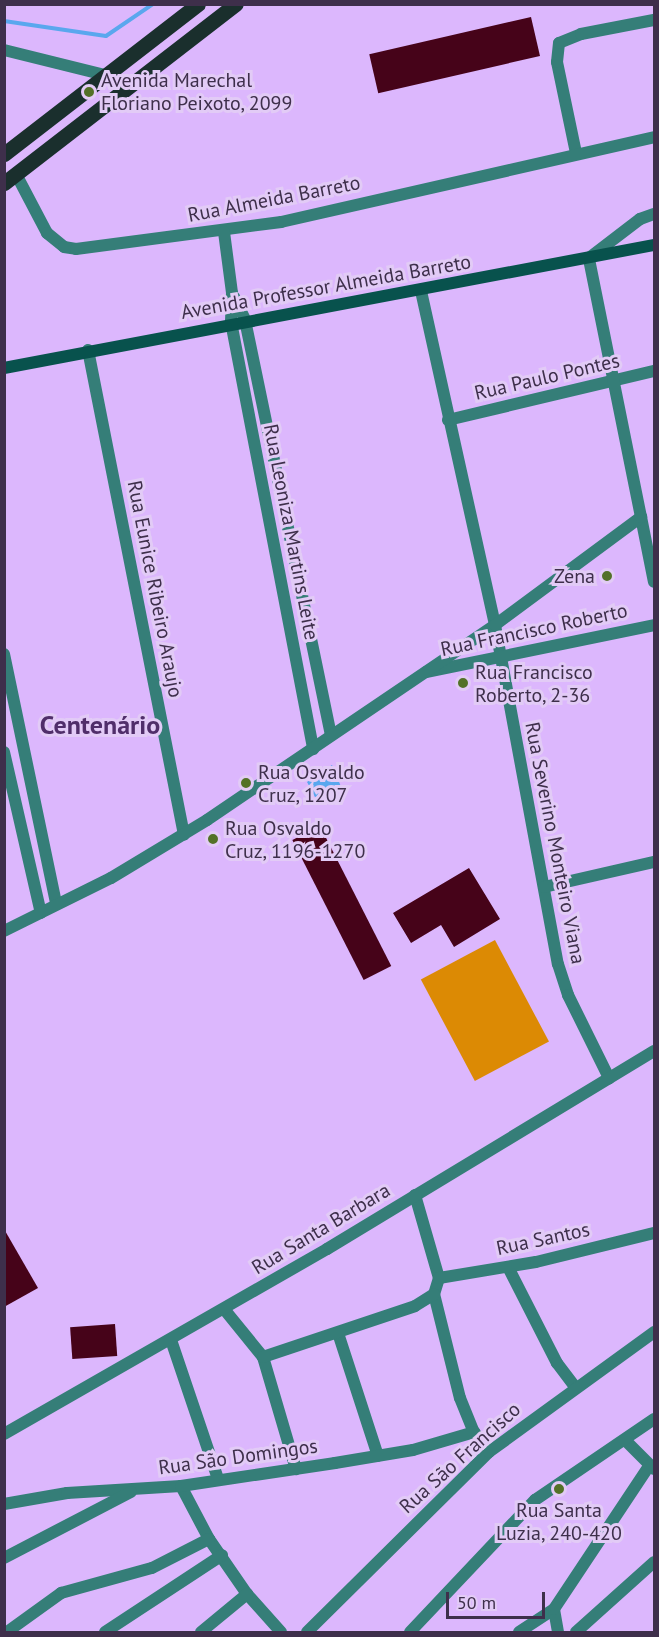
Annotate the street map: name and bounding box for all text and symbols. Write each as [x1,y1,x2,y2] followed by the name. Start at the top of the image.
[101,68,294,115] place label: Avenida Marechal Floriano Peixoto, 2099
[82,85,96,99] marker: Avenida Marechal Floriano Peixoto, 2099
[185,170,363,228] street label: Rua Almeida Barreto
[179,250,473,324] street label: Avenida Professor Almeida Barreto
[472,349,622,405] street label: Rua Paulo Pontes
[258,422,324,642] street label: Rua Leoniza Martins Leite
[122,478,188,700] street label: Rua Eunice Ribeiro Araujo
[554,564,595,588] place label: Zena
[600,569,614,583] marker: Zena
[438,598,630,662] street label: Rua Francisco Roberto
[475,660,593,707] place label: Rua Francisco Roberto, 2-36
[456,676,470,690] marker: Rua Francisco Roberto, 2-36
[40,709,160,741] district label: Centenário
[520,720,590,966] street label: Rua Severino Monteiro Viana
[258,760,365,807] place label: Rua Osvaldo Cruz, 1207
[239,776,253,790] marker: Rua Osvaldo Cruz, 1207
[225,816,367,863] place label: Rua Osvaldo Cruz, 1196-1270
[206,832,220,846] marker: Rua Osvaldo Cruz, 1196-1270
[247,1178,395,1280] street label: Rua Santa Barbara
[494,1217,592,1261] street label: Rua Santos
[395,1397,525,1519] street label: Rua São Francisco
[157,1434,319,1480] street label: Rua São Domingos
[552,1482,566,1496] marker: Rua Santa Luzia, 240-420
[495,1498,623,1545] place label: Rua Santa Luzia, 240-420
[449,1580,548,1618] scale bar
[457,1591,496,1614] text: 50 m

